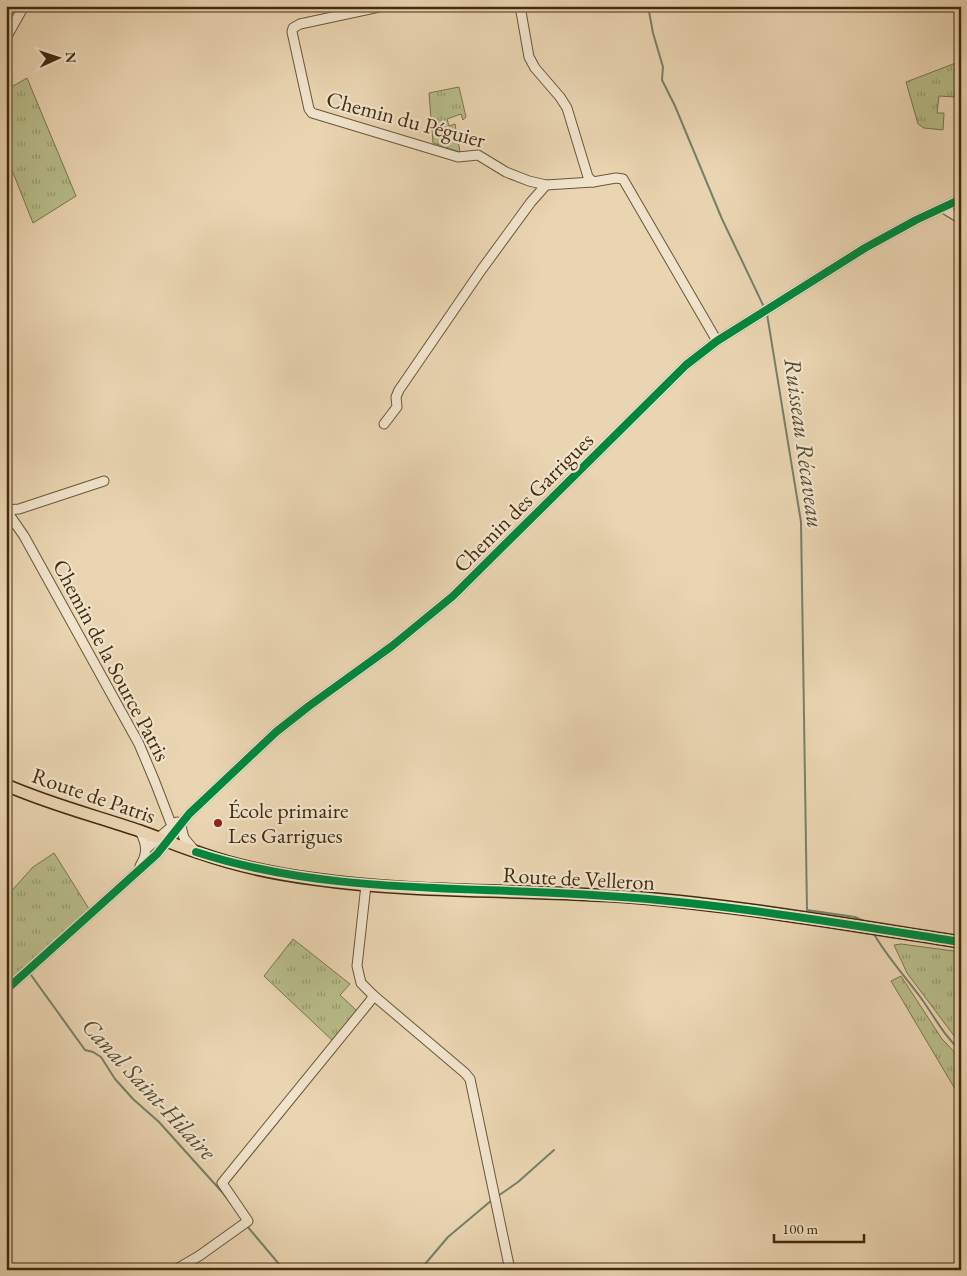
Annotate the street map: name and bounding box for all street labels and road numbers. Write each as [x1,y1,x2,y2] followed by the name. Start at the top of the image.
[323,84,489,155] street label: Chemin du Péguier
[447,426,600,579] street label: Chemin des Garrigues
[46,554,177,766] street label: Chemin de la Source Patris
[28,761,159,830] street label: Route de Patris
[502,860,656,897] street label: Route de Velleron

